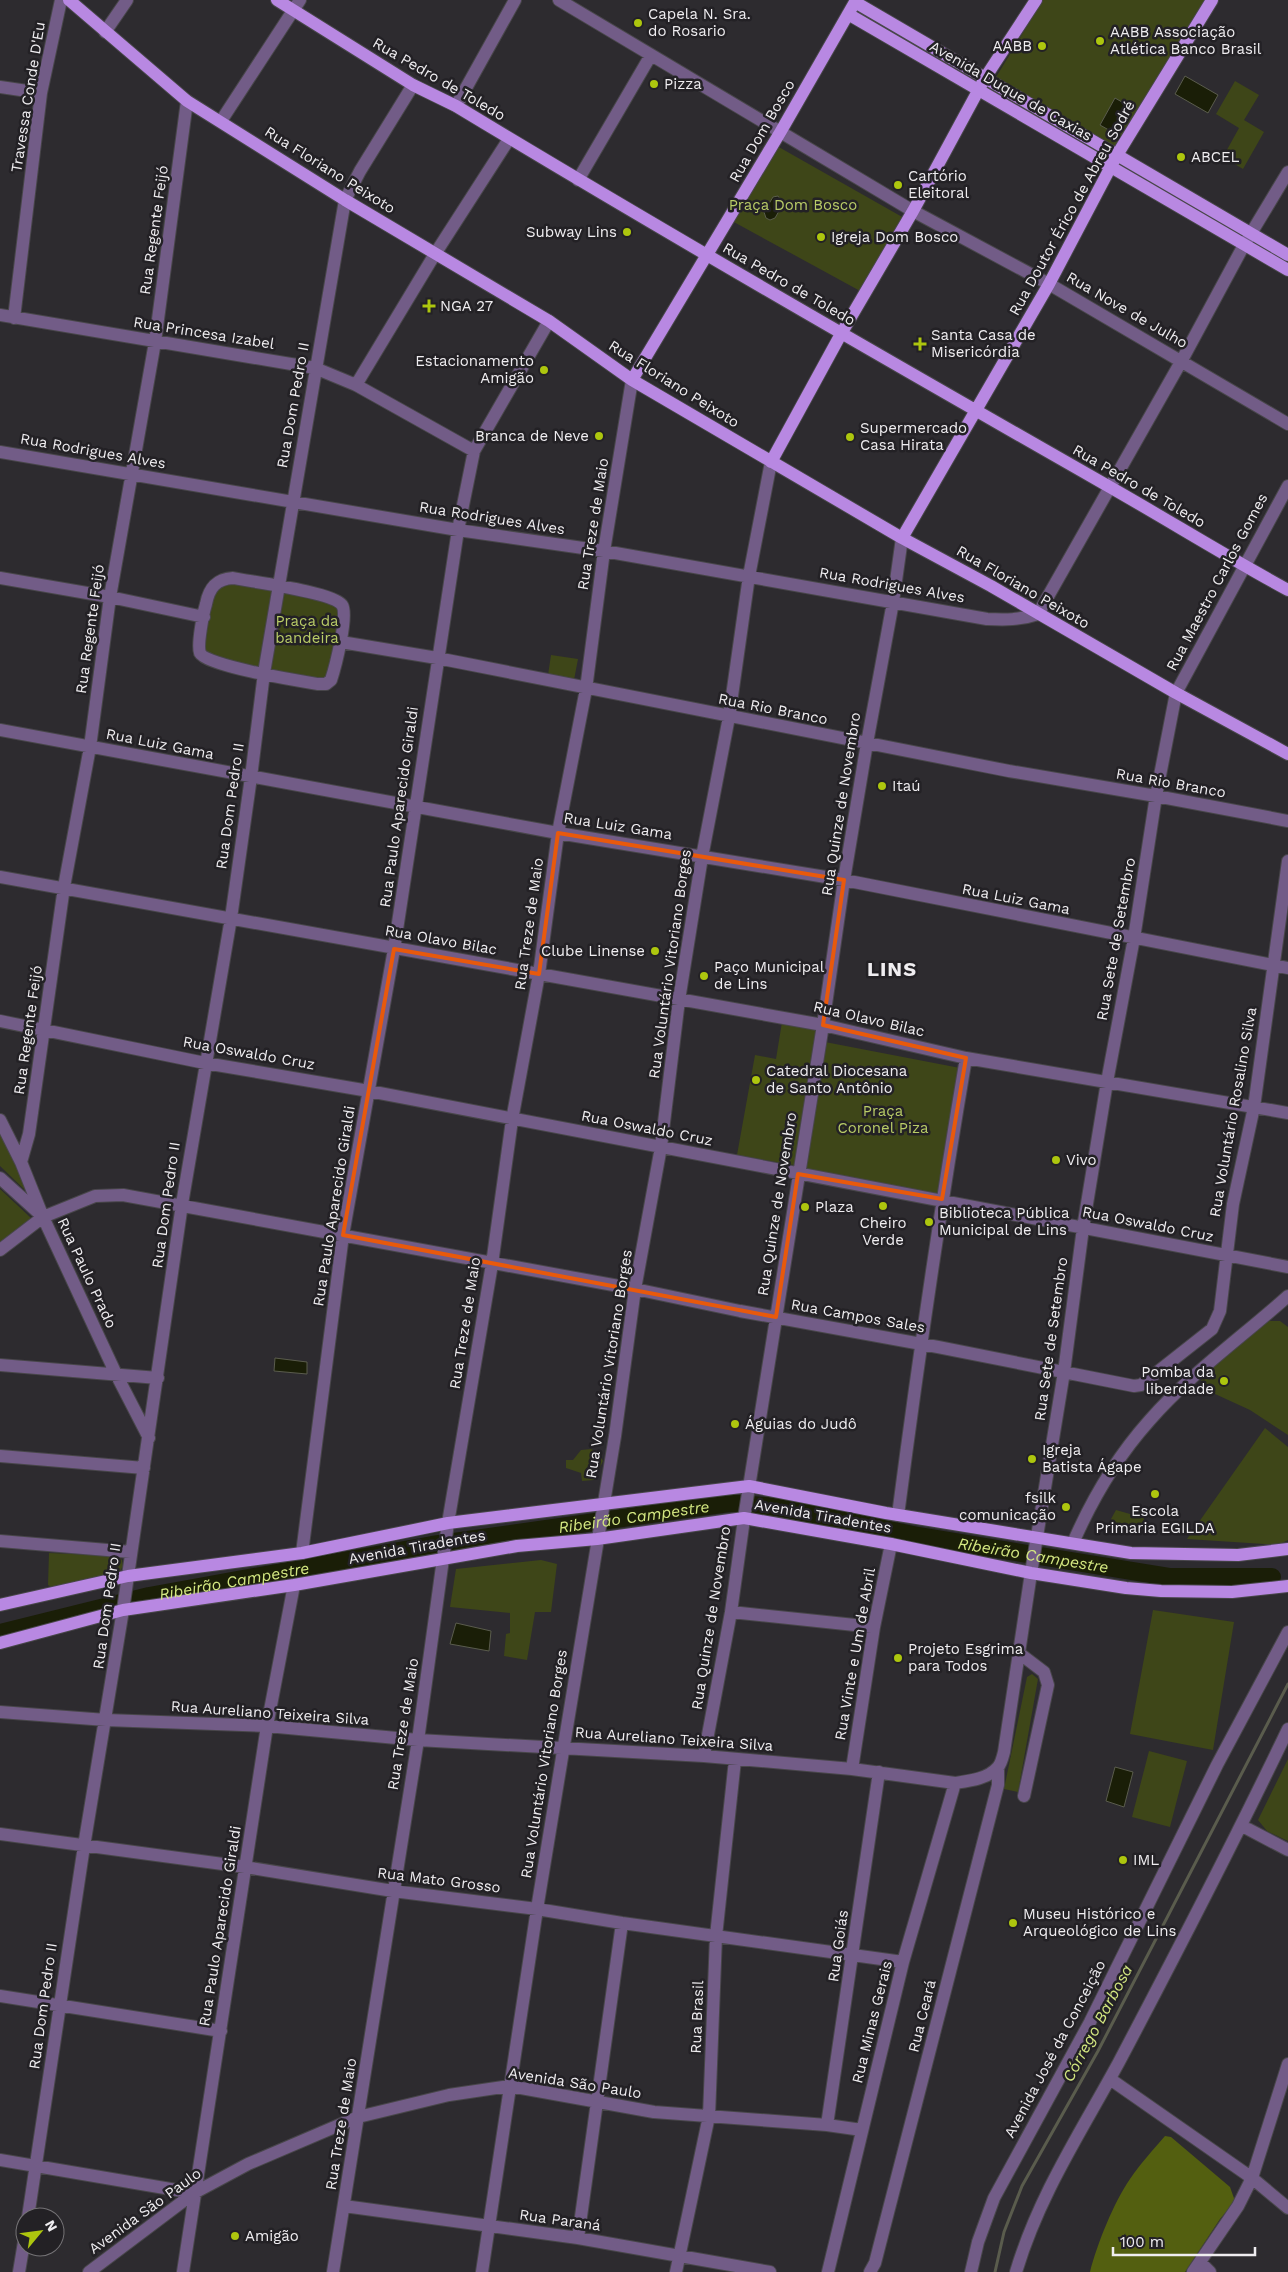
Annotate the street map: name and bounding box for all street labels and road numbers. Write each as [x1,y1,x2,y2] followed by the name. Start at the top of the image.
[7,20,49,174] street label: Travessa Conde D'Eu
[369,34,509,124] street label: Rua Pedro de Toledo
[927,37,1096,145] street label: Avenida Duque de Caxias
[725,76,799,186] street label: Rua Dom Bosco
[1005,97,1139,319] street label: Rua Doutor Érico de Abreu Sodré
[261,122,399,218] street label: Rua Floriano Peixoto
[136,164,172,296] street label: Rua Regente Feijó
[719,239,859,329] street label: Rua Pedro de Toledo
[1063,268,1191,352] street label: Rua Nove de Julho
[132,313,276,353] street label: Rua Princesa Izabel
[605,336,743,432] street label: Rua Floriano Peixoto
[273,341,313,469] street label: Rua Dom Pedro II
[19,429,167,473] street label: Rua Rodrigues Alves
[1069,441,1209,531] street label: Rua Pedro de Toledo
[574,457,612,591] street label: Rua Treze de Maio
[1162,490,1272,674] street label: Rua Maestro Carlos Gomes
[418,498,566,538] street label: Rua Rodrigues Alves
[953,542,1093,632] street label: Rua Floriano Peixoto
[72,563,108,695] street label: Rua Regente Feijó
[818,563,966,607] street label: Rua Rodrigues Alves
[717,690,829,728] street label: Rua Rio Branco
[376,705,422,909] street label: Rua Paulo Aparecido Giraldi
[818,711,864,897] street label: Rua Quinze de Novembro
[104,725,216,763] street label: Rua Luiz Gama
[212,742,248,870] street label: Rua Dom Pedro II
[1115,764,1227,802] street label: Rua Rio Branco
[562,809,674,844] street label: Rua Luiz Gama
[645,848,695,1080] street label: Rua Voluntário Vitoriano Borges
[1093,856,1139,1022] street label: Rua Sete de Setembro
[511,857,547,991] street label: Rua Treze de Maio
[960,880,1072,918] street label: Rua Luiz Gama
[384,921,498,959] street label: Rua Olavo Bilac
[10,964,46,1096] street label: Rua Regente Feijó
[812,997,926,1041] street label: Rua Olavo Bilac
[1206,1005,1260,1218] street label: Rua Voluntário Rosalino Silva
[182,1033,316,1073] street label: Rua Oswaldo Cruz
[309,1104,359,1308] street label: Rua Paulo Aparecido Giraldi
[580,1106,714,1150] street label: Rua Oswaldo Cruz
[754,1111,800,1297] street label: Rua Quinze de Novembro
[148,1141,184,1269] street label: Rua Dom Pedro II
[1081,1202,1215,1246] street label: Rua Oswaldo Cruz
[54,1215,120,1331] street label: Rua Paulo Prado
[582,1248,636,1480] street label: Rua Voluntário Vitoriano Borges
[446,1256,484,1390] street label: Rua Treze de Maio
[1031,1256,1071,1422] street label: Rua Sete de Setembro
[790,1295,927,1337] street label: Rua Campos Sales
[753,1495,893,1537] street label: Avenida Tiradentes
[688,1525,734,1711] street label: Rua Quinze de Novembro
[347,1526,487,1568] street label: Avenida Tiradentes
[89,1542,125,1670] street label: Rua Dom Pedro II
[831,1566,879,1742] street label: Rua Vinte e Um de Abril
[517,1648,571,1880] street label: Rua Voluntário Vitoriano Borges
[384,1657,422,1791] street label: Rua Treze de Maio
[170,1697,370,1729] street label: Rua Aureliano Teixeira Silva
[574,1723,774,1755] street label: Rua Aureliano Teixeira Silva
[195,1824,245,2028] street label: Rua Paulo Aparecido Giraldi
[376,1863,502,1897] street label: Rua Mato Grosso
[824,1909,852,1983] street label: Rua Goiás
[25,1942,61,2070] street label: Rua Dom Pedro II
[1000,1957,1110,2141] street label: Avenida José da Conceição
[848,1959,896,2085] street label: Rua Minas Gerais
[904,1977,940,2054] street label: Rua Ceará
[687,1980,707,2054] street label: Rua Brasil
[322,2057,360,2191] street label: Rua Treze de Maio
[507,2064,643,2102] street label: Avenida São Paulo
[85,2164,205,2258] street label: Avenida São Paulo
[518,2205,602,2235] street label: Rua Paraná

